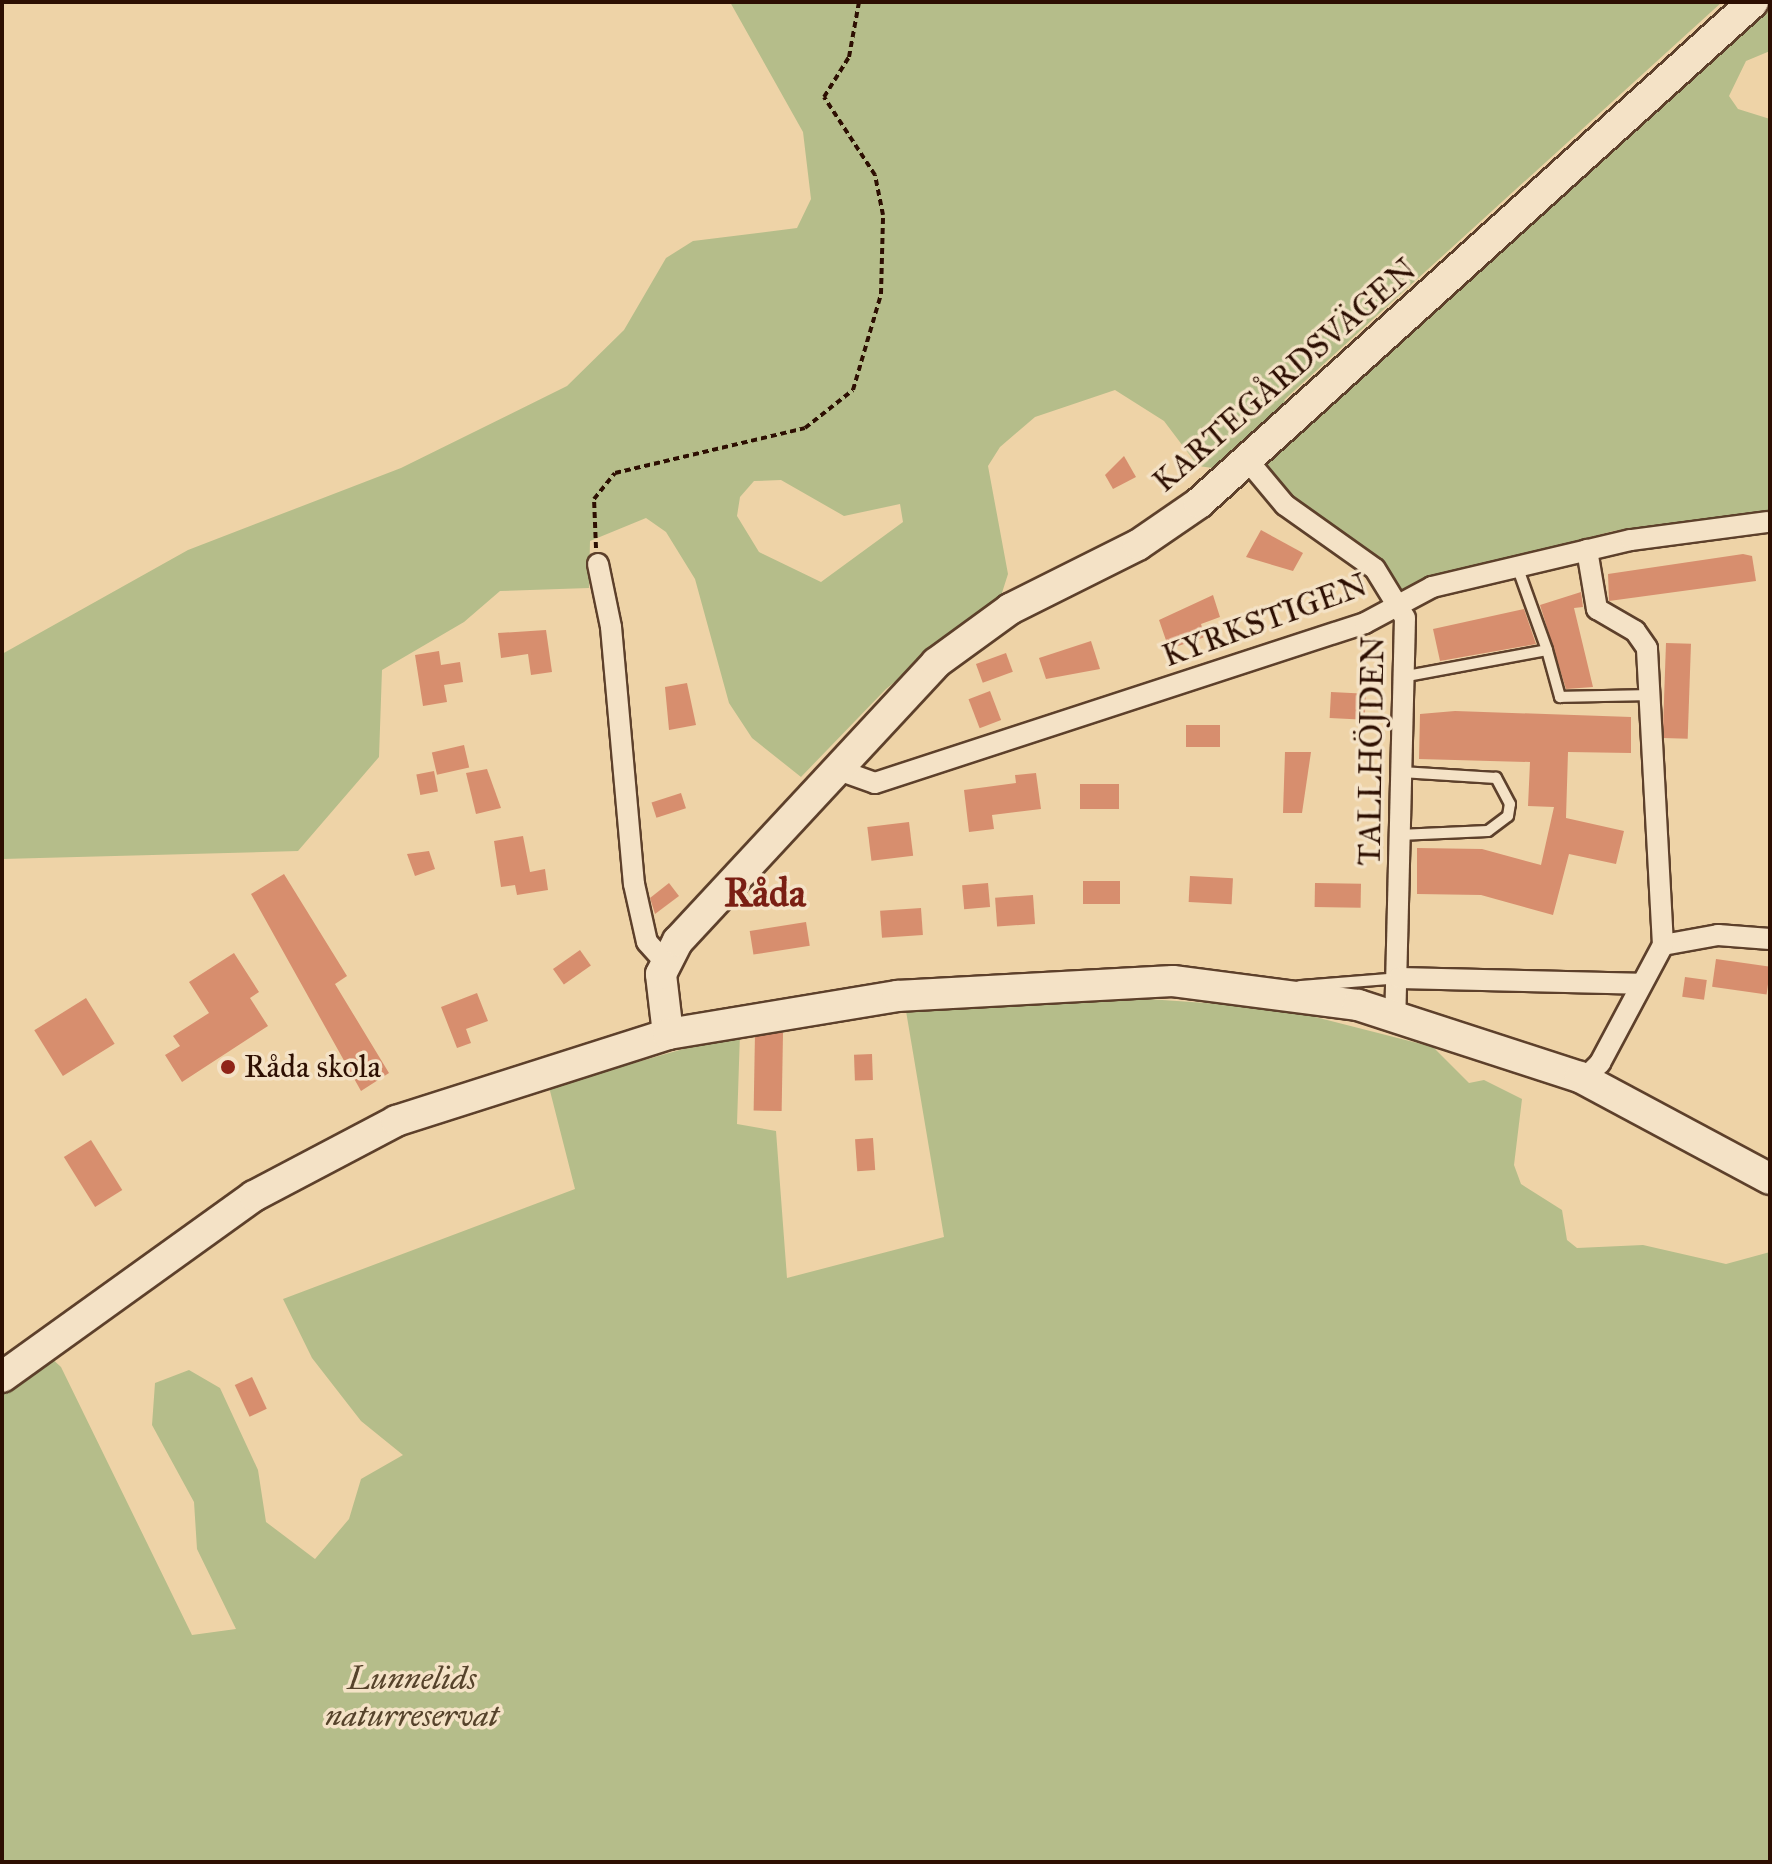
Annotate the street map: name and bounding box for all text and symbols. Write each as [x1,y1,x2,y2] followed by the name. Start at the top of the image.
[1145,251,1425,501] street label: KARTEGÅRDSVÄGEN
[1157,566,1373,676] street label: KYRKSTIGEN
[1351,636,1393,866] street label: TALLHÖJDEN
[724,869,806,917] district label: Råda
[244,1048,381,1086] place label: Råda skola
[219,1058,237,1076] marker: Råda skola
[325,1661,499,1736] park label: Lunnelids naturreservat

